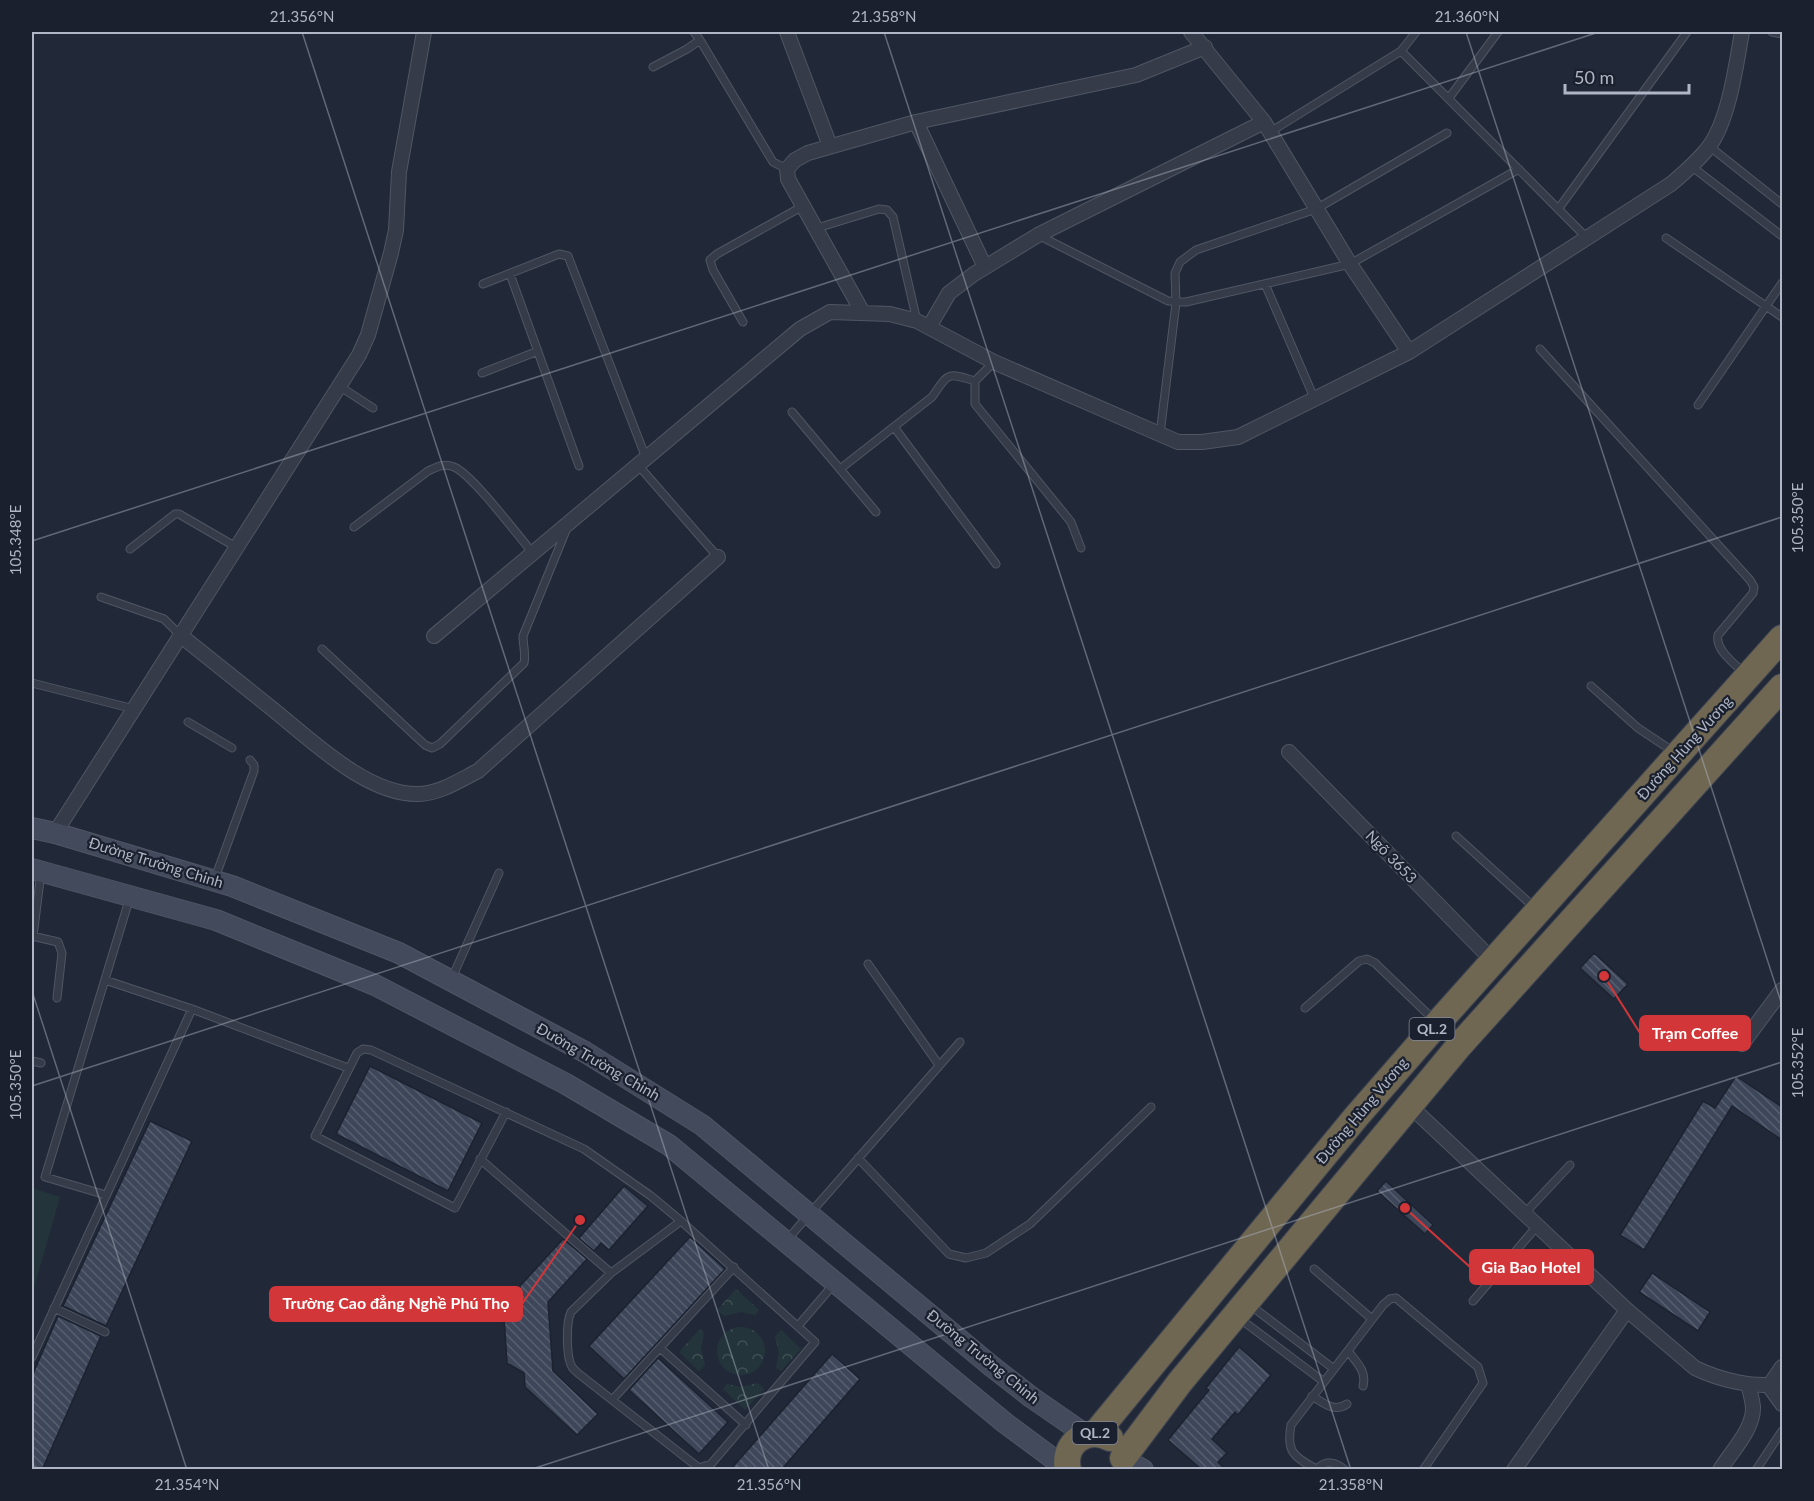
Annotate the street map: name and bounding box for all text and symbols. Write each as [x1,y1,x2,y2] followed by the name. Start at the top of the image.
[270,7,334,25] text: 21.356°N
[852,7,916,25] text: 21.358°N
[1435,7,1499,25] text: 21.360°N
[1565,57,1690,95] scale bar
[1574,66,1614,88] text: 50 m
[1788,483,1806,553] text: 105.350°E
[6,505,24,575] text: 105.348°E
[1633,692,1736,803] street label: Đường Hùng Vương
[1362,826,1421,886] street label: Ngõ 3653
[87,833,226,891] street label: Đường Trường Chinh
[1640,1016,1750,1050] callout: Trạm Coffee
[534,1018,663,1104] street label: Đường Trường Chinh
[1410,1018,1454,1040] road number: QL.2
[1652,1023,1739,1042] text: Trạm Coffee
[1788,1028,1806,1098] text: 105.352°E
[6,1050,24,1120] text: 105.350°E
[1311,1053,1411,1167] street label: Đường Hùng Vương
[1470,1250,1593,1284] callout: Gia Bao Hotel
[1482,1257,1580,1276] text: Gia Bao Hotel
[270,1287,522,1321] callout: Trường Cao đẳng Nghề Phú Thọ
[282,1293,510,1312] text: Trường Cao đẳng Nghề Phú Thọ
[924,1305,1044,1407] street label: Đường Trường Chinh
[1072,1422,1118,1444] road number: QL.2
[155,1475,219,1493] text: 21.354°N
[737,1475,801,1493] text: 21.356°N
[1319,1475,1383,1493] text: 21.358°N

